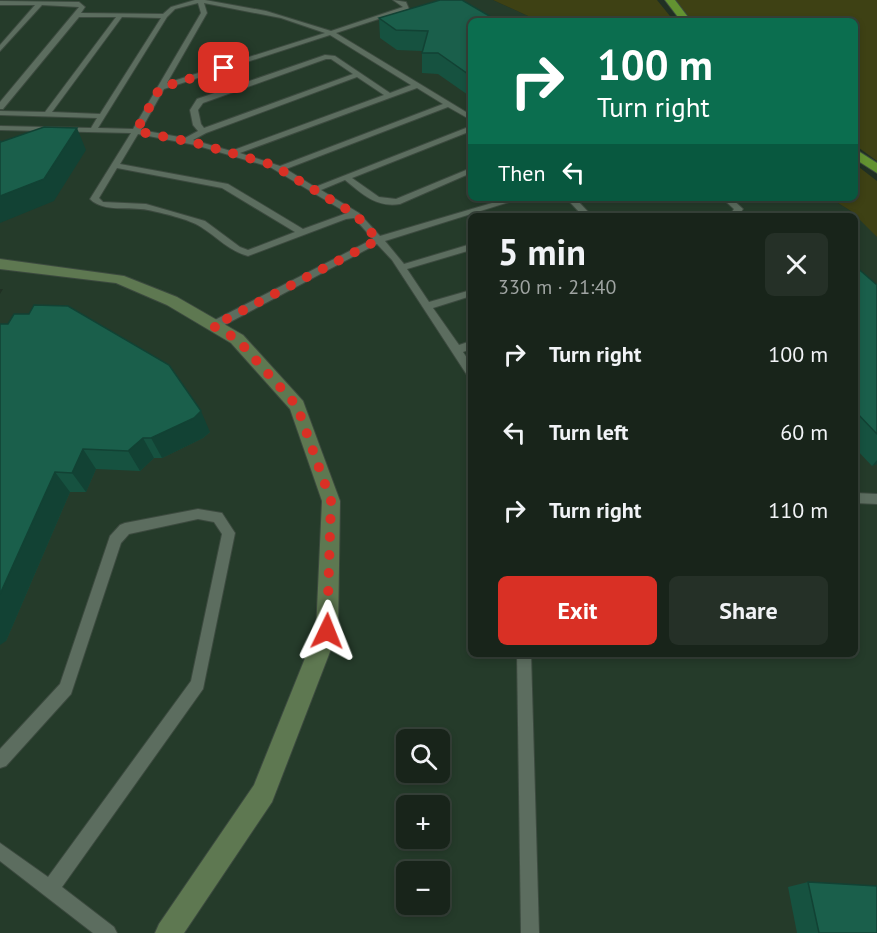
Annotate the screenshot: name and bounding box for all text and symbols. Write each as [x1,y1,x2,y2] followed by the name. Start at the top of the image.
[597,37,713,92] text: 100 m
[198,42,249,93] pin
[498,42,576,120] icon: right
[207,51,240,84] icon: arrive
[597,90,710,124] text: Turn right
[557,156,590,189] icon: left
[498,159,545,187] text: Then
[498,228,586,275] text: 5 min
[765,233,828,296] button: close
[498,274,616,300] text: 330 m · 21:40
[498,338,531,371] icon: right
[549,340,641,368] text: Turn right
[768,340,828,368] text: 100 m
[498,416,531,449] icon: left
[549,418,629,446] text: Turn left
[780,418,828,446] text: 60 m
[498,494,531,527] icon: right
[549,496,641,524] text: Turn right
[768,496,828,524] text: 110 m
[498,576,657,645] button: Exit
[669,576,828,645] button: Share
[295,599,359,663] position arrow
[396,729,450,915] map controls
[396,729,450,783] button: search
[396,795,450,849] button: +
[396,861,450,915] button: −

